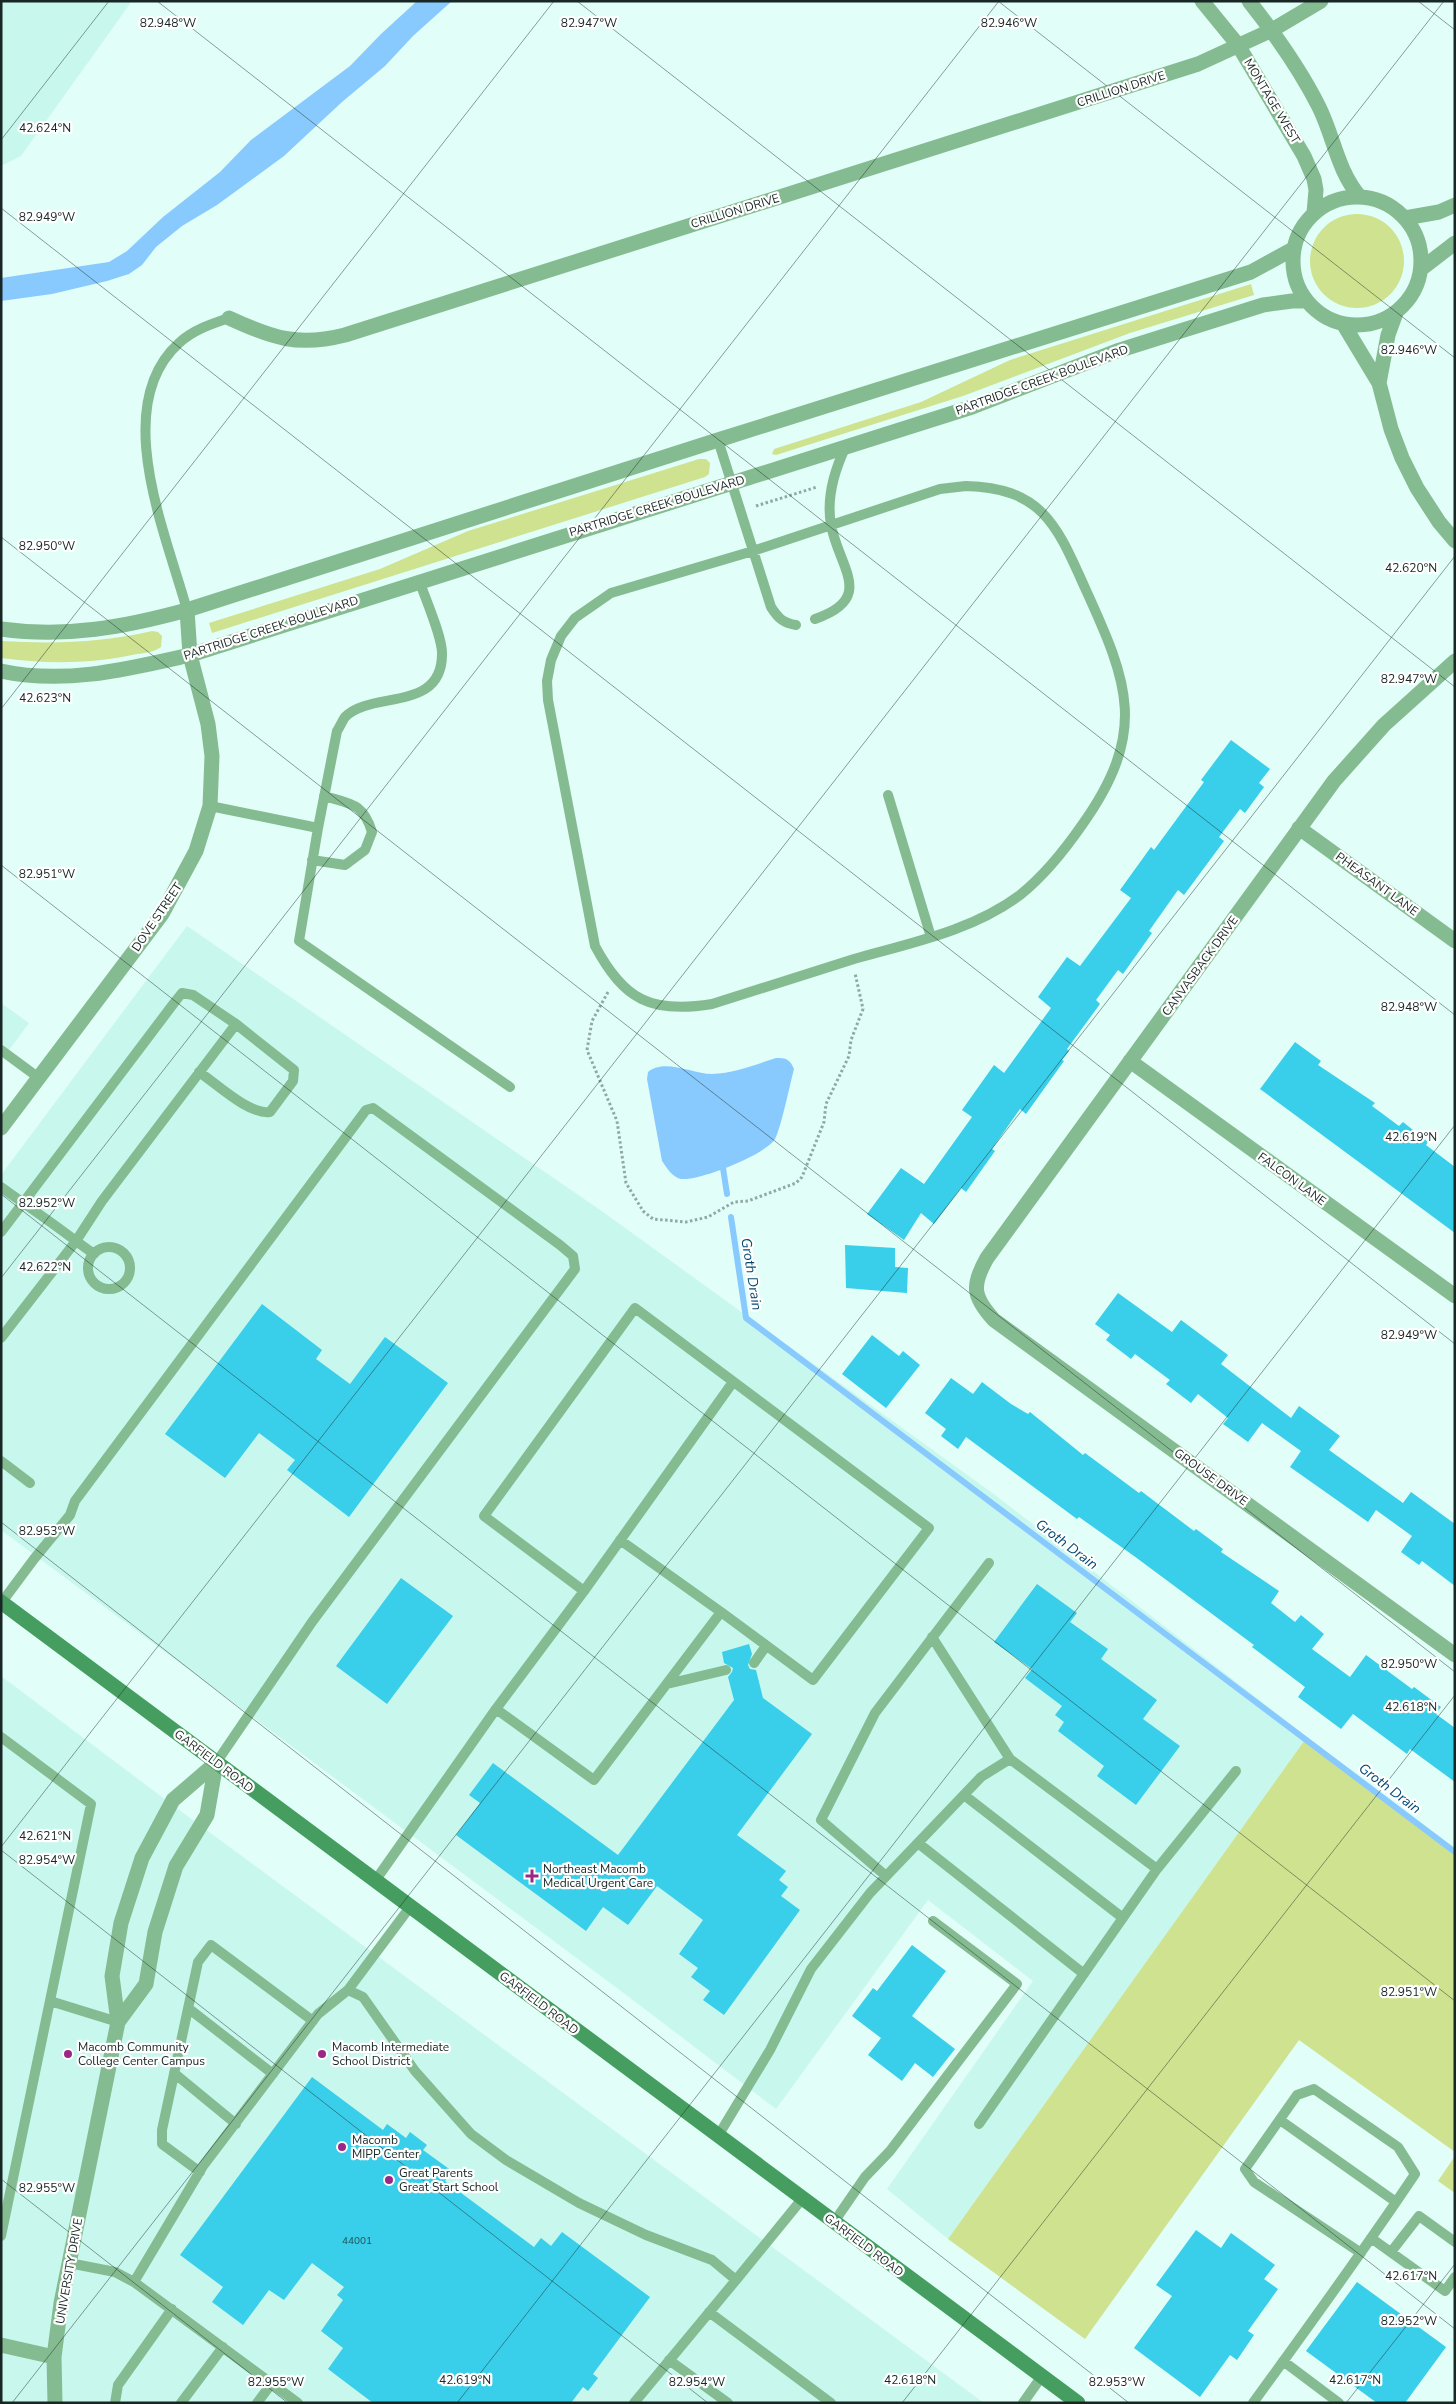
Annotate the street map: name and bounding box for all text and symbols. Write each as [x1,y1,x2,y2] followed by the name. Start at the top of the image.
[140,15,196,31] text: 82.948°W
[561,15,617,31] text: 82.947°W
[981,15,1037,31] text: 82.946°W
[1240,55,1304,147] street label: MONTAGE WEST
[1075,67,1167,111] street label: CRILLION DRIVE
[19,120,71,136] text: 42.624°N
[689,190,781,232] street label: CRILLION DRIVE
[19,209,75,225] text: 82.949°W
[953,341,1131,419] street label: PARTRIDGE CREEK BOULEVARD
[1381,342,1437,358] text: 82.946°W
[567,472,747,540] street label: PARTRIDGE CREEK BOULEVARD
[19,538,75,554] text: 82.950°W
[1385,560,1437,576] text: 42.620°N
[182,592,360,664] street label: PARTRIDGE CREEK BOULEVARD
[1381,671,1437,687] text: 82.947°W
[19,690,71,706] text: 42.623°N
[1332,849,1422,919] street label: PHEASANT LANE
[19,866,75,882] text: 82.951°W
[128,879,186,955] street label: DOVE STREET
[1158,913,1242,1019] street label: CANVASBACK DRIVE
[1381,999,1437,1015] text: 82.948°W
[1385,1129,1437,1145] text: 42.619°N
[1255,1149,1329,1209] street label: FALCON LANE
[19,1195,75,1211] text: 82.952°W
[736,1236,767,1312] water label: Groth Drain
[19,1259,71,1275] text: 42.622°N
[1381,1327,1437,1343] text: 82.949°W
[1171,1445,1251,1509] street label: GROUSE DRIVE
[1032,1515,1102,1574] water label: Groth Drain
[19,1523,75,1539] text: 82.953°W
[1381,1656,1437,1672] text: 82.950°W
[1385,1699,1437,1715] text: 42.618°N
[171,1726,257,1796] street label: GARFIELD ROAD
[1355,1759,1425,1818] water label: Groth Drain
[19,1828,71,1844] text: 42.621°N
[19,1852,75,1868] text: 82.954°W
[543,1861,653,1891] place label: Northeast Macomb Medical Urgent Care
[525,1869,539,1883] marker: Northeast Macomb Medical Urgent Care
[496,1968,582,2038] street label: GARFIELD ROAD
[1381,1984,1437,2000] text: 82.951°W
[78,2039,205,2069] place label: Macomb Community College Center Campus
[332,2039,449,2069] place label: Macomb Intermediate School District
[62,2048,74,2060] marker: Macomb Community College Center Campus
[316,2048,328,2060] marker: Macomb Intermediate School District
[352,2132,420,2162] place label: Macomb MIPP Center
[336,2141,348,2153] marker: Macomb MIPP Center
[399,2165,499,2195] place label: Great Parents Great Start School
[383,2174,395,2186] marker: Great Parents Great Start School
[19,2180,75,2196] text: 82.955°W
[821,2210,907,2280] street label: GARFIELD ROAD
[52,2217,86,2325] street label: UNIVERSITY DRIVE
[342,2234,372,2248] house number: 44001
[1385,2268,1437,2284] text: 42.617°N
[1381,2313,1437,2329] text: 82.952°W
[439,2372,491,2388] text: 42.619°N
[884,2372,936,2388] text: 42.618°N
[1329,2372,1381,2388] text: 42.617°N
[248,2374,304,2390] text: 82.955°W
[669,2374,725,2390] text: 82.954°W
[1089,2374,1145,2390] text: 82.953°W

